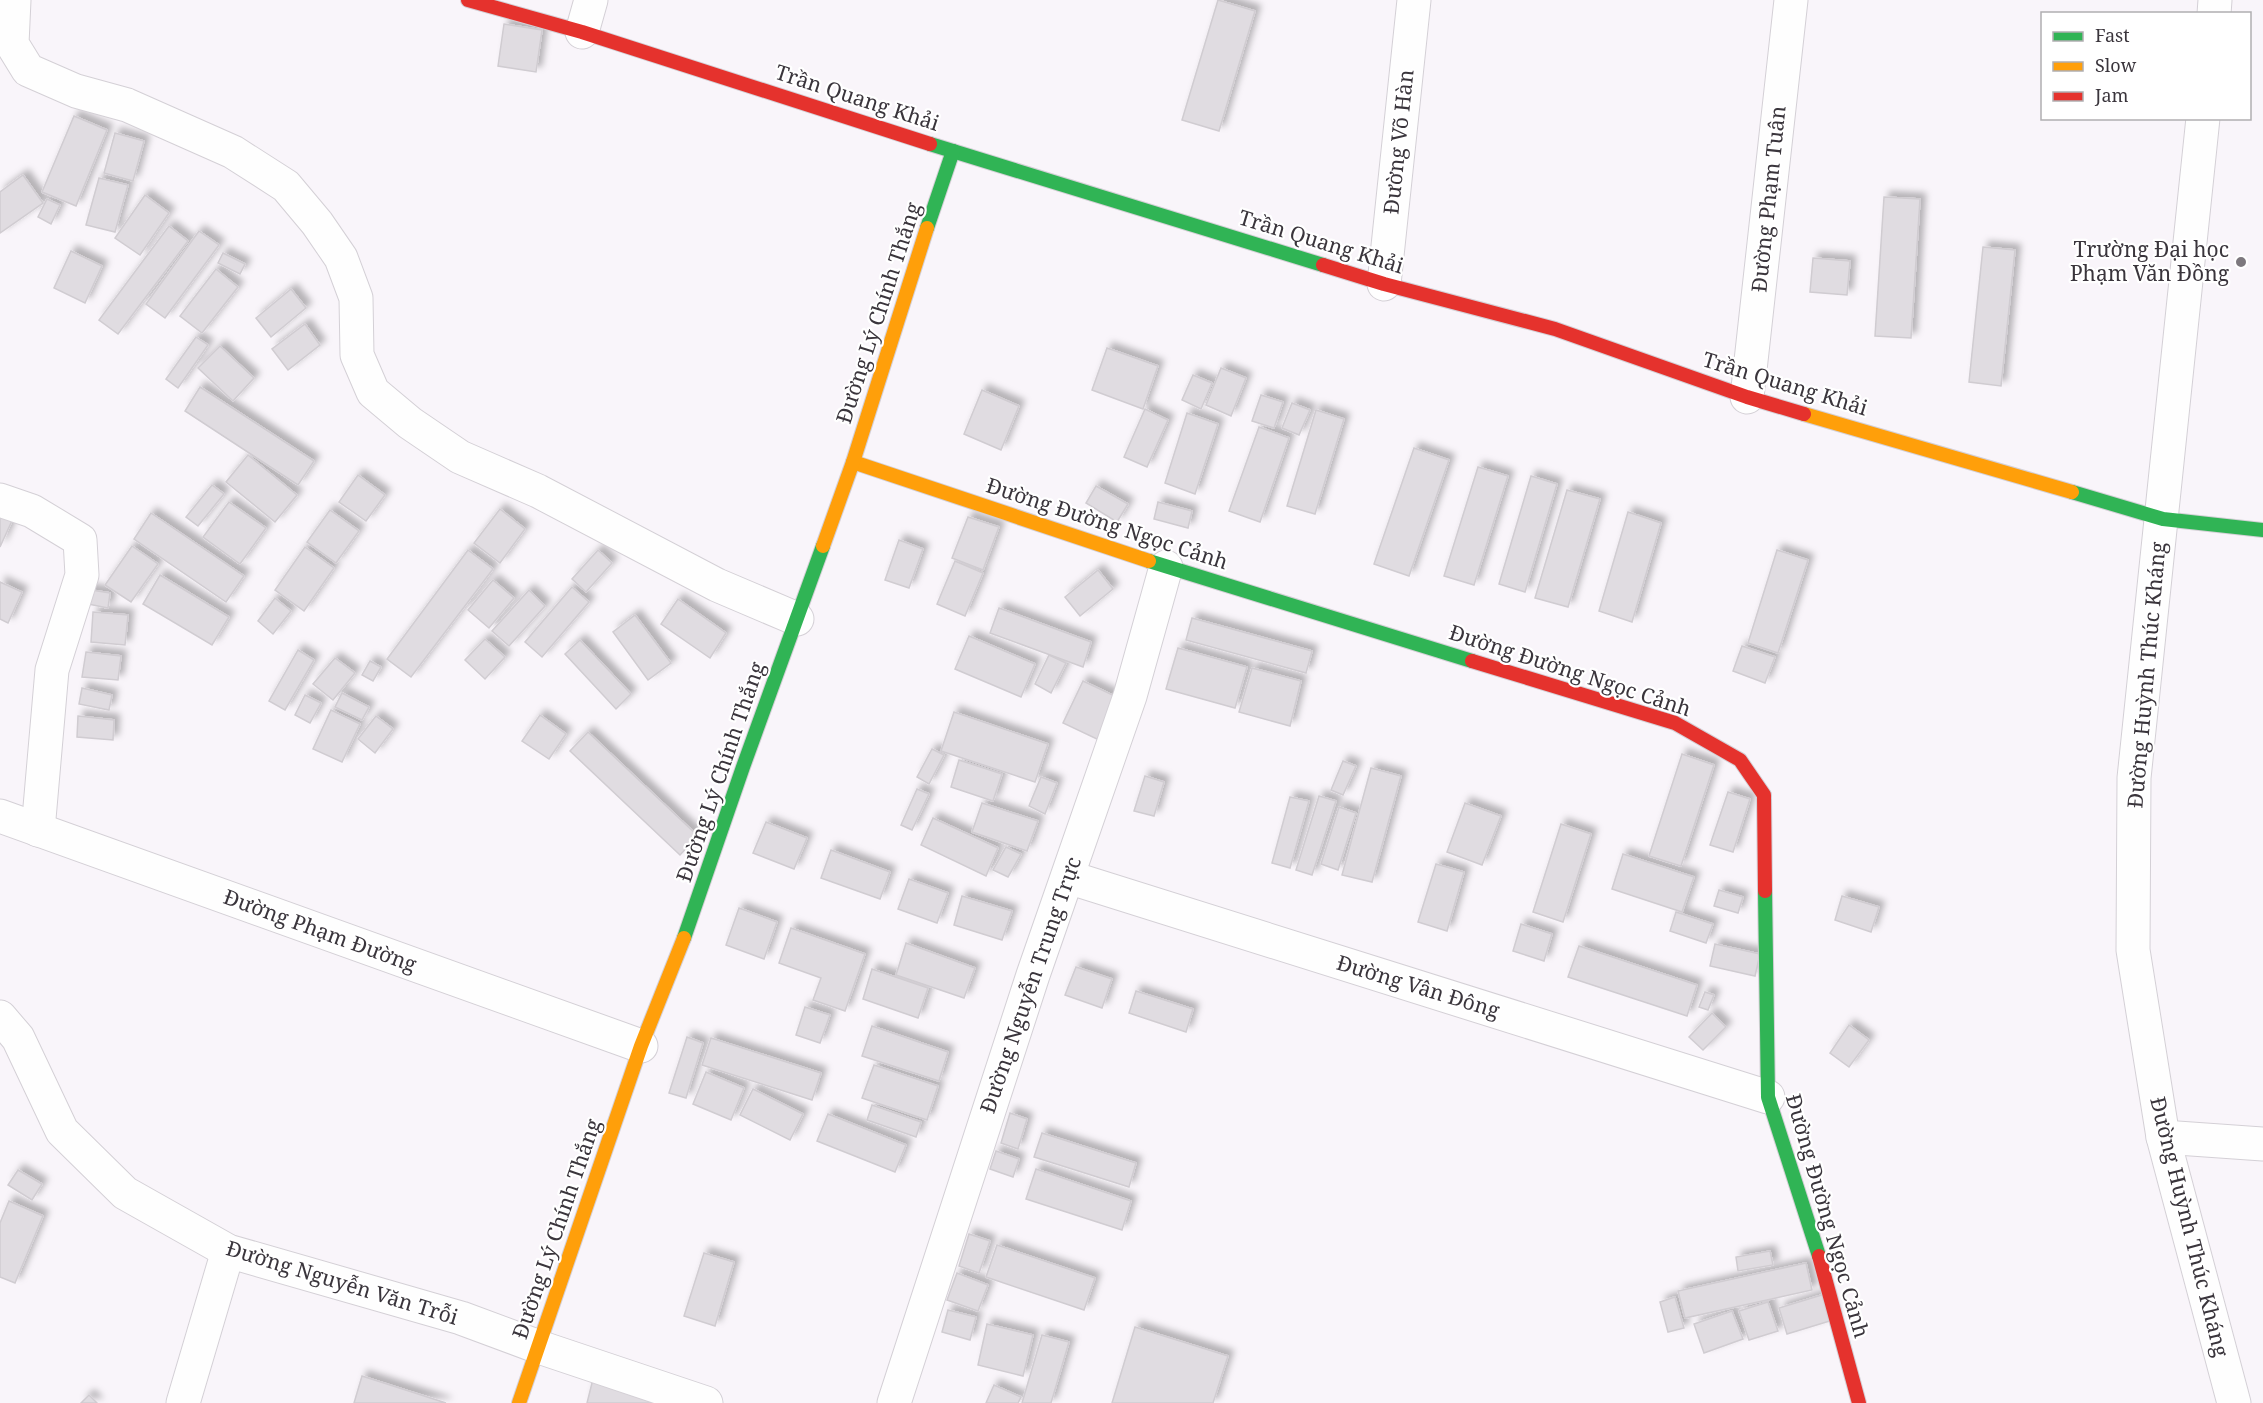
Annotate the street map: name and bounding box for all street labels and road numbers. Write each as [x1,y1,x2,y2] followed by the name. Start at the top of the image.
[772,57,943,137] street label: Trần Quang Khải
[1376,68,1420,216] street label: Đường Võ Hàn
[1744,104,1792,294] street label: Đường Phạm Tuân
[829,198,927,427] street label: Đường Lý Chính Thắng
[1236,203,1407,279] street label: Trần Quang Khải
[1700,345,1871,421] street label: Trần Quang Khải
[983,471,1232,575] street label: Đường Đường Ngọc Cảnh
[2120,540,2172,809] street label: Đường Huỳnh Thúc Kháng
[1446,618,1695,722] street label: Đường Đường Ngọc Cảnh
[669,657,771,885] street label: Đường Lý Chính Thắng
[973,853,1087,1117] street label: Đường Nguyễn Trung Trực
[220,882,421,978] street label: Đường Phạm Đường
[1333,948,1504,1024] street label: Đường Vân Đông
[1780,1090,1876,1341] street label: Đường Đường Ngọc Cảnh
[2144,1094,2236,1360] street label: Đường Huỳnh Thúc Kháng
[505,1114,607,1342] street label: Đường Lý Chính Thắng
[223,1233,462,1331] street label: Đường Nguyễn Văn Trỗi

